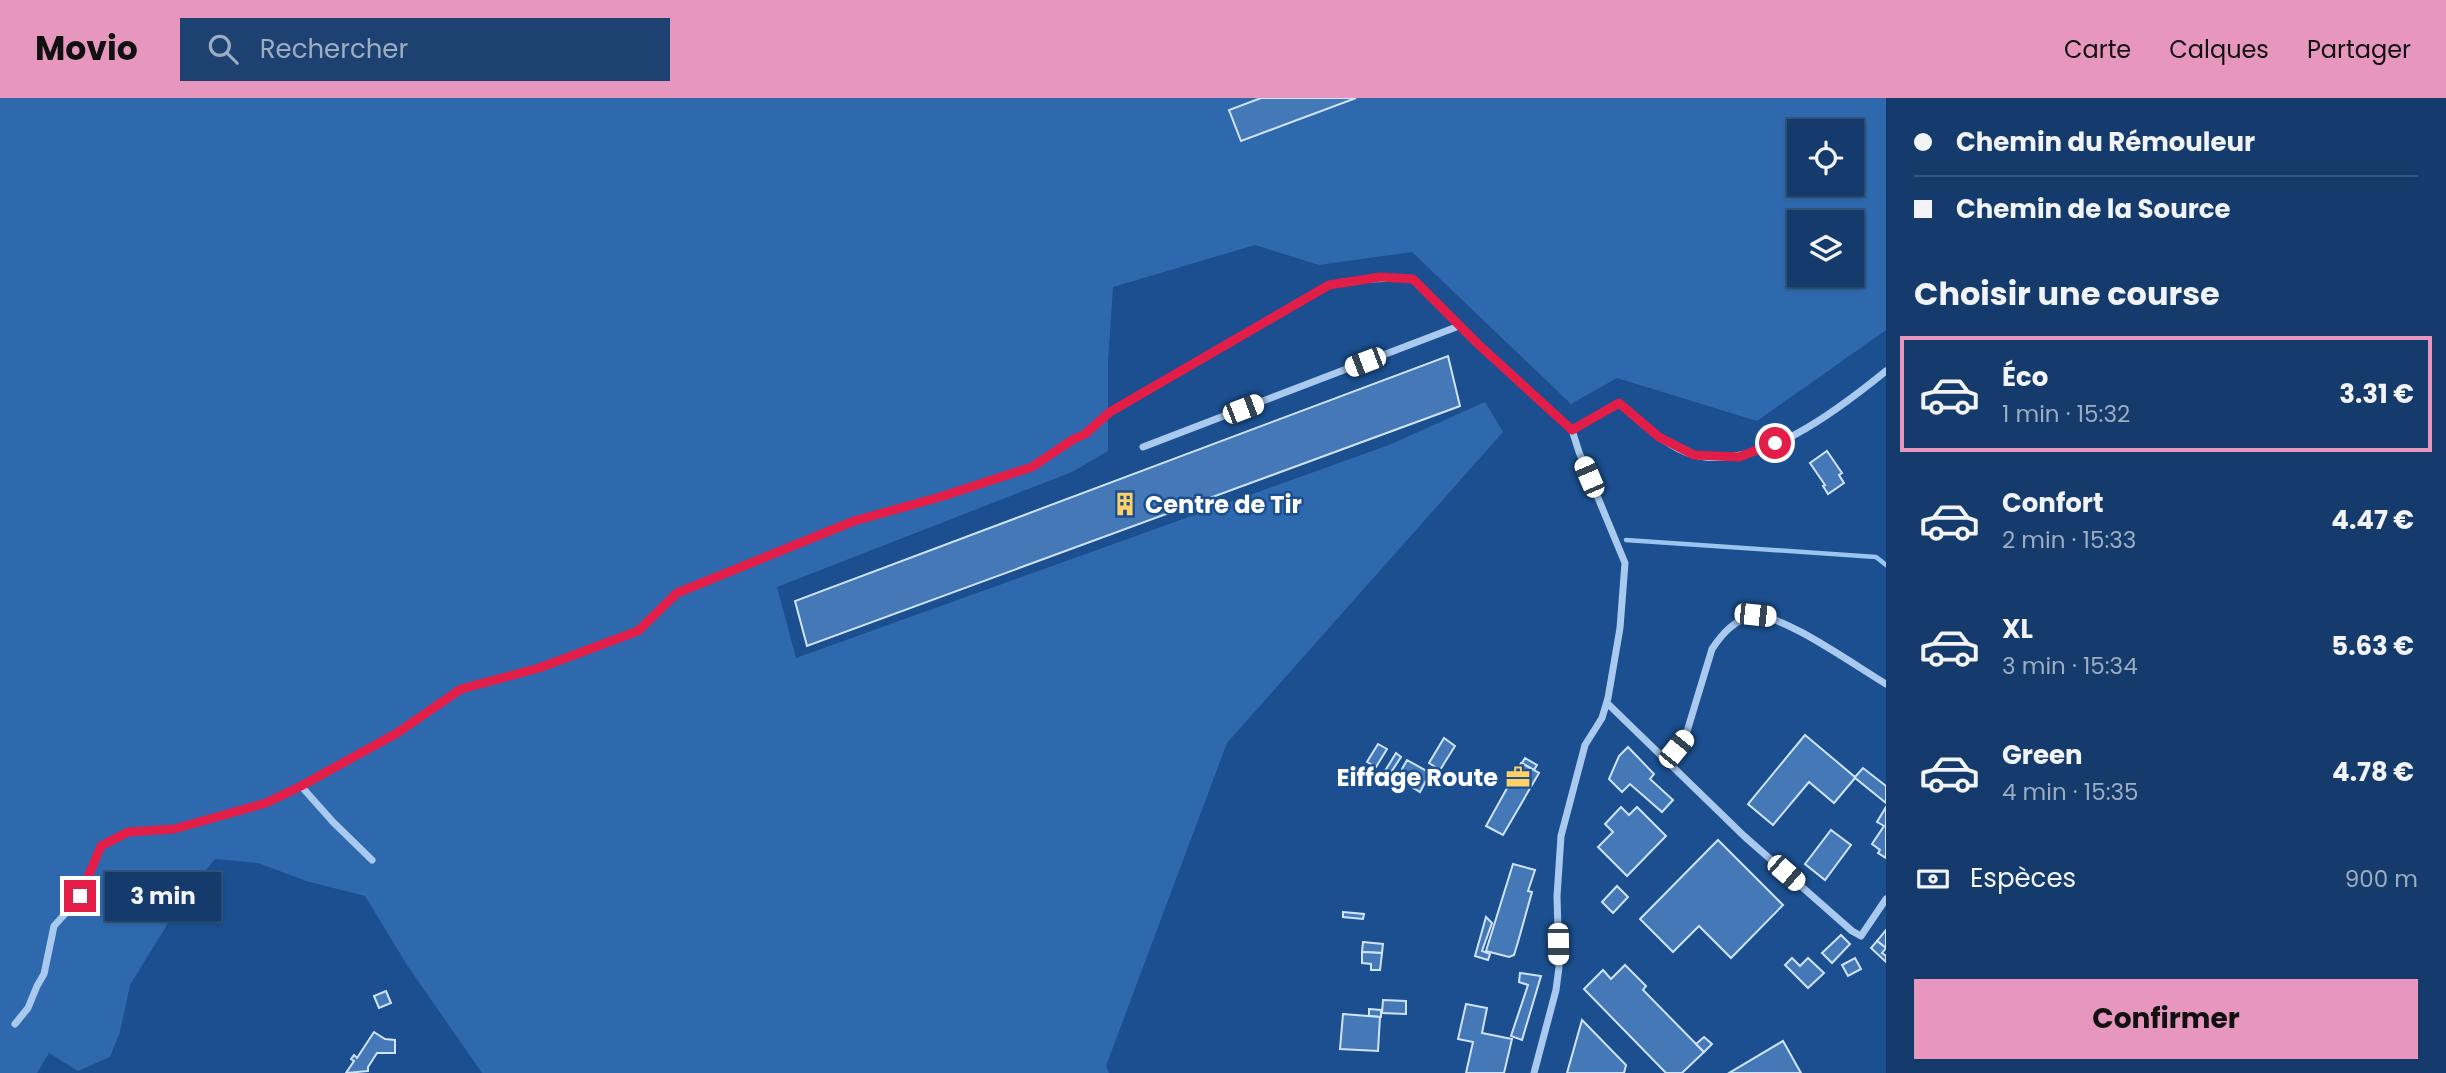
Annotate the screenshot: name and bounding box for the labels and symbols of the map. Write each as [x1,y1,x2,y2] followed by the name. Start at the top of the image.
[1342,345,1389,379] car
[1220,392,1267,426] car
[1759,427,1791,459] route start
[1572,454,1607,500] car
[1145,488,1302,521] place label: Centre de Tir
[1111,490,1139,518] building icon: Centre de Tir
[1734,602,1777,628] car
[1655,726,1698,772] car
[1337,761,1498,794] place label: Eiffage Route
[1504,763,1532,791] office icon: Eiffage Route
[1764,851,1809,895] car
[104,872,220,920] callout: 3 min
[64,880,96,912] route end
[1548,923,1569,965] car

